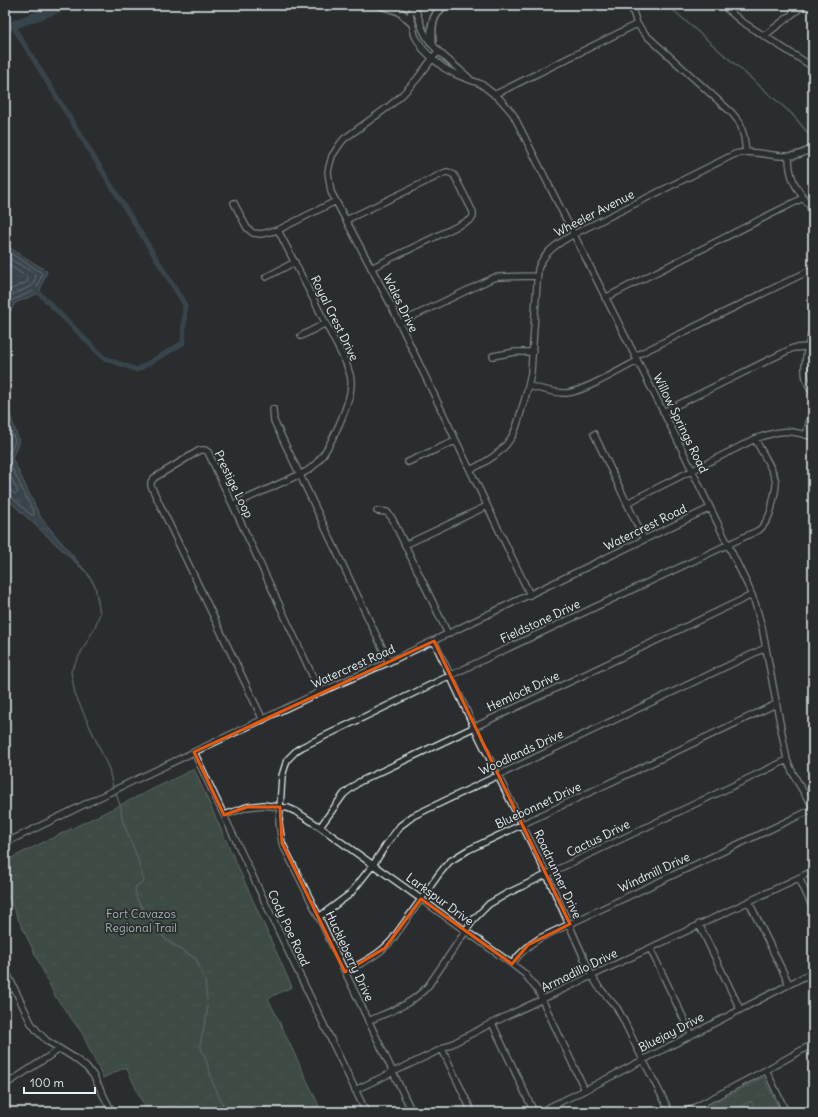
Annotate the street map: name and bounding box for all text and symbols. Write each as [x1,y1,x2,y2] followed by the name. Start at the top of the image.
[551,186,637,240] street label: Wheeler Avenue
[380,271,422,335] street label: Wales Drive
[308,273,362,363] street label: Royal Crest Drive
[650,371,712,475] street label: Willow Springs Road
[211,448,257,520] street label: Prestige Loop
[601,500,689,554] street label: Watercrest Road
[498,596,582,646] street label: Fieldstone Drive
[309,641,397,691] street label: Watercrest Road
[484,668,562,714] street label: Hemlock Drive
[476,726,566,778] street label: Woodlands Drive
[493,779,583,831] street label: Bluebonnet Drive
[564,816,632,860] street label: Cactus Drive
[531,827,585,921] street label: Roadrunner Drive
[616,849,692,895] street label: Windmill Drive
[403,869,477,929] street label: Larkspur Drive
[265,887,313,969] street label: Cody Poe Road
[105,906,177,935] park label: Fort Cavazos Regional Trail
[323,908,377,1004] street label: Huckleberry Drive
[538,945,620,995] street label: Armadillo Drive
[636,1009,706,1055] street label: Bluejay Drive
[24,1069,95,1095] scale bar
[30,1075,64,1090] text: 100 m

